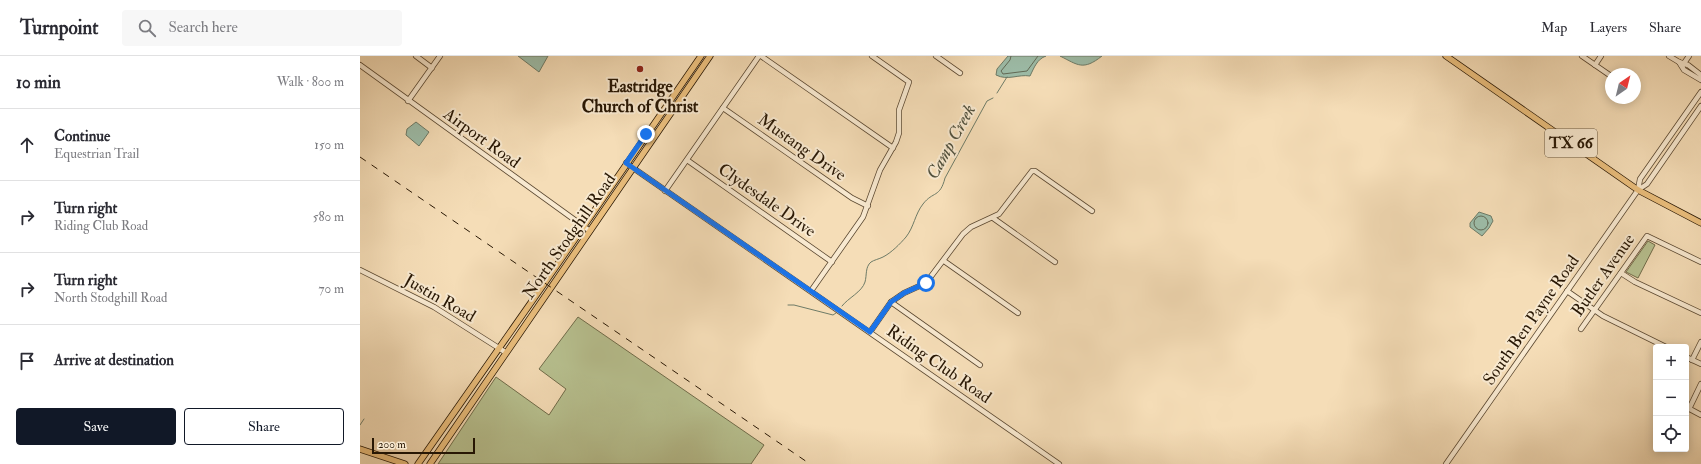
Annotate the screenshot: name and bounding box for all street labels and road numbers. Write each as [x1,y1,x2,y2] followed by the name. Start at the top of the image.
[438,103,525,174] street label: Airport Road
[754,109,850,185] street label: Mustang Drive
[1545,129,1597,157] road number: TX 66
[713,159,820,242] street label: Clydesdale Drive
[518,169,621,303] street label: North Stodghill Road
[1567,230,1639,320] street label: Butler Avenue
[1478,250,1585,390] street label: South Ben Payne Road
[399,269,480,328] street label: Justin Road
[883,320,996,408] street label: Riding Club Road

